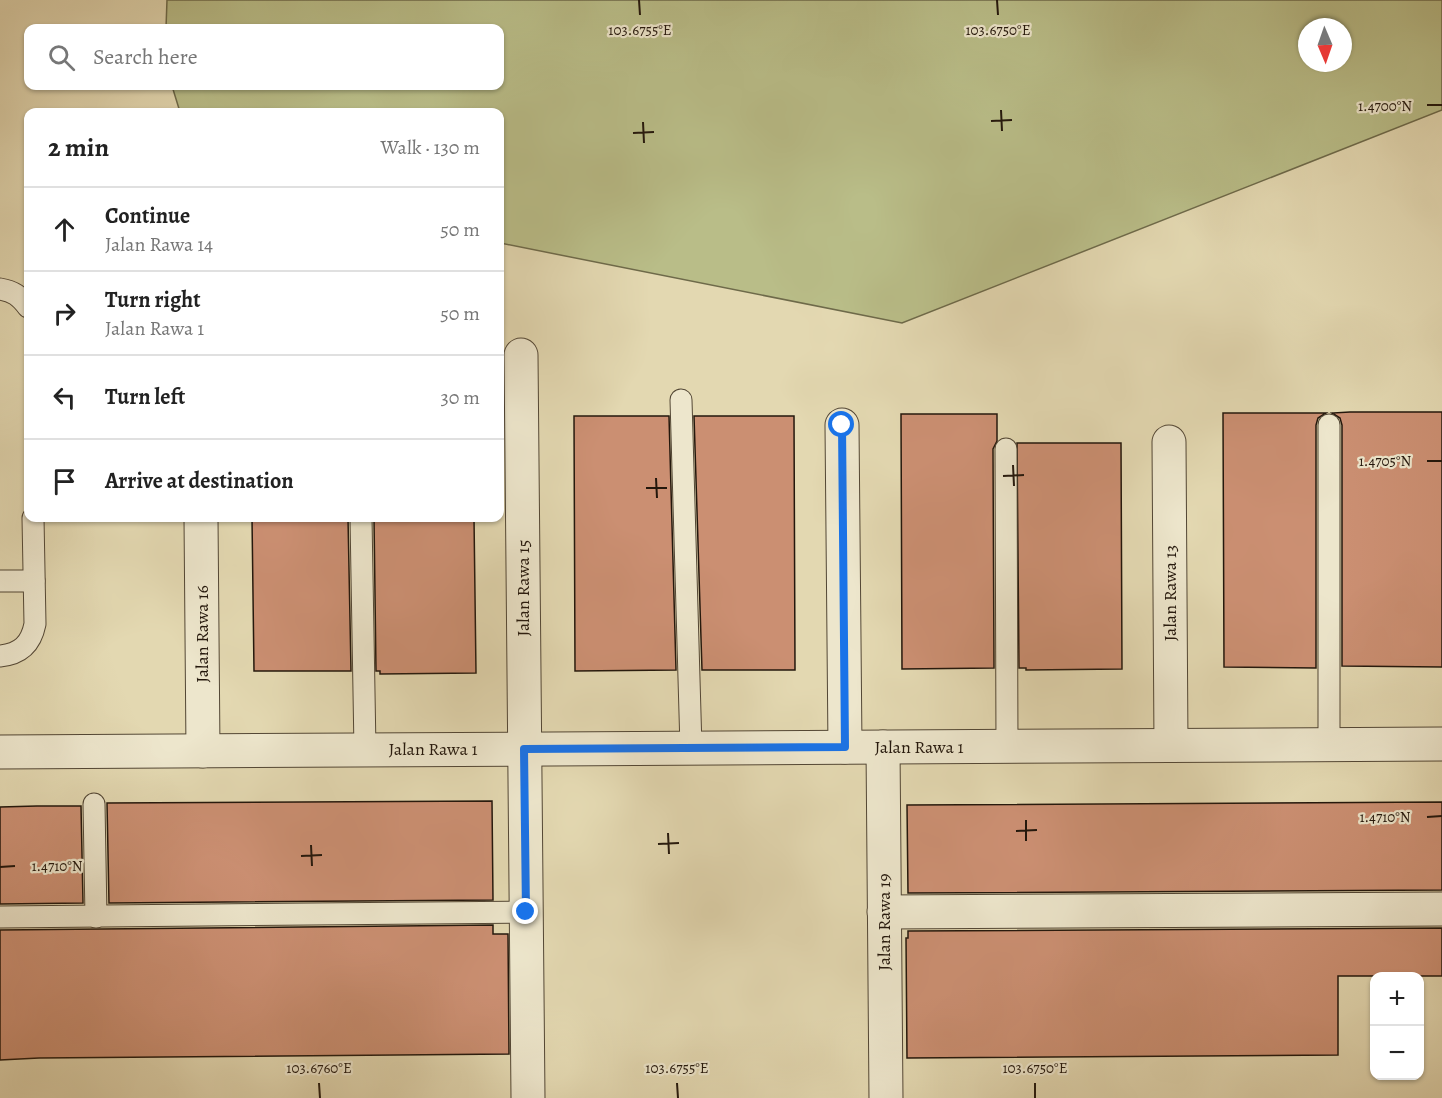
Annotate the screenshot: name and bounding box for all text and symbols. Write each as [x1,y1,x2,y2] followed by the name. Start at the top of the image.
[1298,18,1352,72] north arrow
[608,20,672,40] text: 103.6755°E
[965,20,1031,40] text: 103.6750°E
[24,24,504,90] search box
[45,41,78,74] icon: search
[93,42,198,72] text: Search here
[1358,96,1412,116] text: 1.4700°N
[48,130,109,165] text: 2 min
[381,134,480,161] text: Walk · 130 m
[105,201,190,231] text: Continue
[48,213,81,246] icon: ahead
[440,216,480,243] text: 50 m
[105,231,213,258] text: Jalan Rawa 14
[105,285,201,315] text: Turn right
[48,297,81,330] icon: right
[440,300,480,327] text: 50 m
[105,315,204,342] text: Jalan Rawa 1
[48,381,81,414] icon: left
[105,382,185,412] text: Turn left
[440,384,480,411] text: 30 m
[828,411,854,437] route start
[1359,451,1411,471] text: 1.4705°N
[48,465,81,498] icon: arrive
[105,466,294,496] text: Arrive at destination
[511,540,535,636] street label: Jalan Rawa 15
[1158,545,1182,641] street label: Jalan Rawa 13
[190,585,214,683] street label: Jalan Rawa 16
[874,735,964,759] street label: Jalan Rawa 1
[388,737,478,761] street label: Jalan Rawa 1
[1359,807,1411,827] text: 1.4710°N
[31,856,83,876] text: 1.4710°N
[872,873,896,971] street label: Jalan Rawa 19
[512,898,538,924] route end
[1370,972,1424,1080] map controls
[1370,972,1424,1026] button: +
[1370,1026,1424,1080] button: −
[286,1058,352,1078] text: 103.6760°E
[645,1058,709,1078] text: 103.6755°E
[1002,1058,1068,1078] text: 103.6750°E

